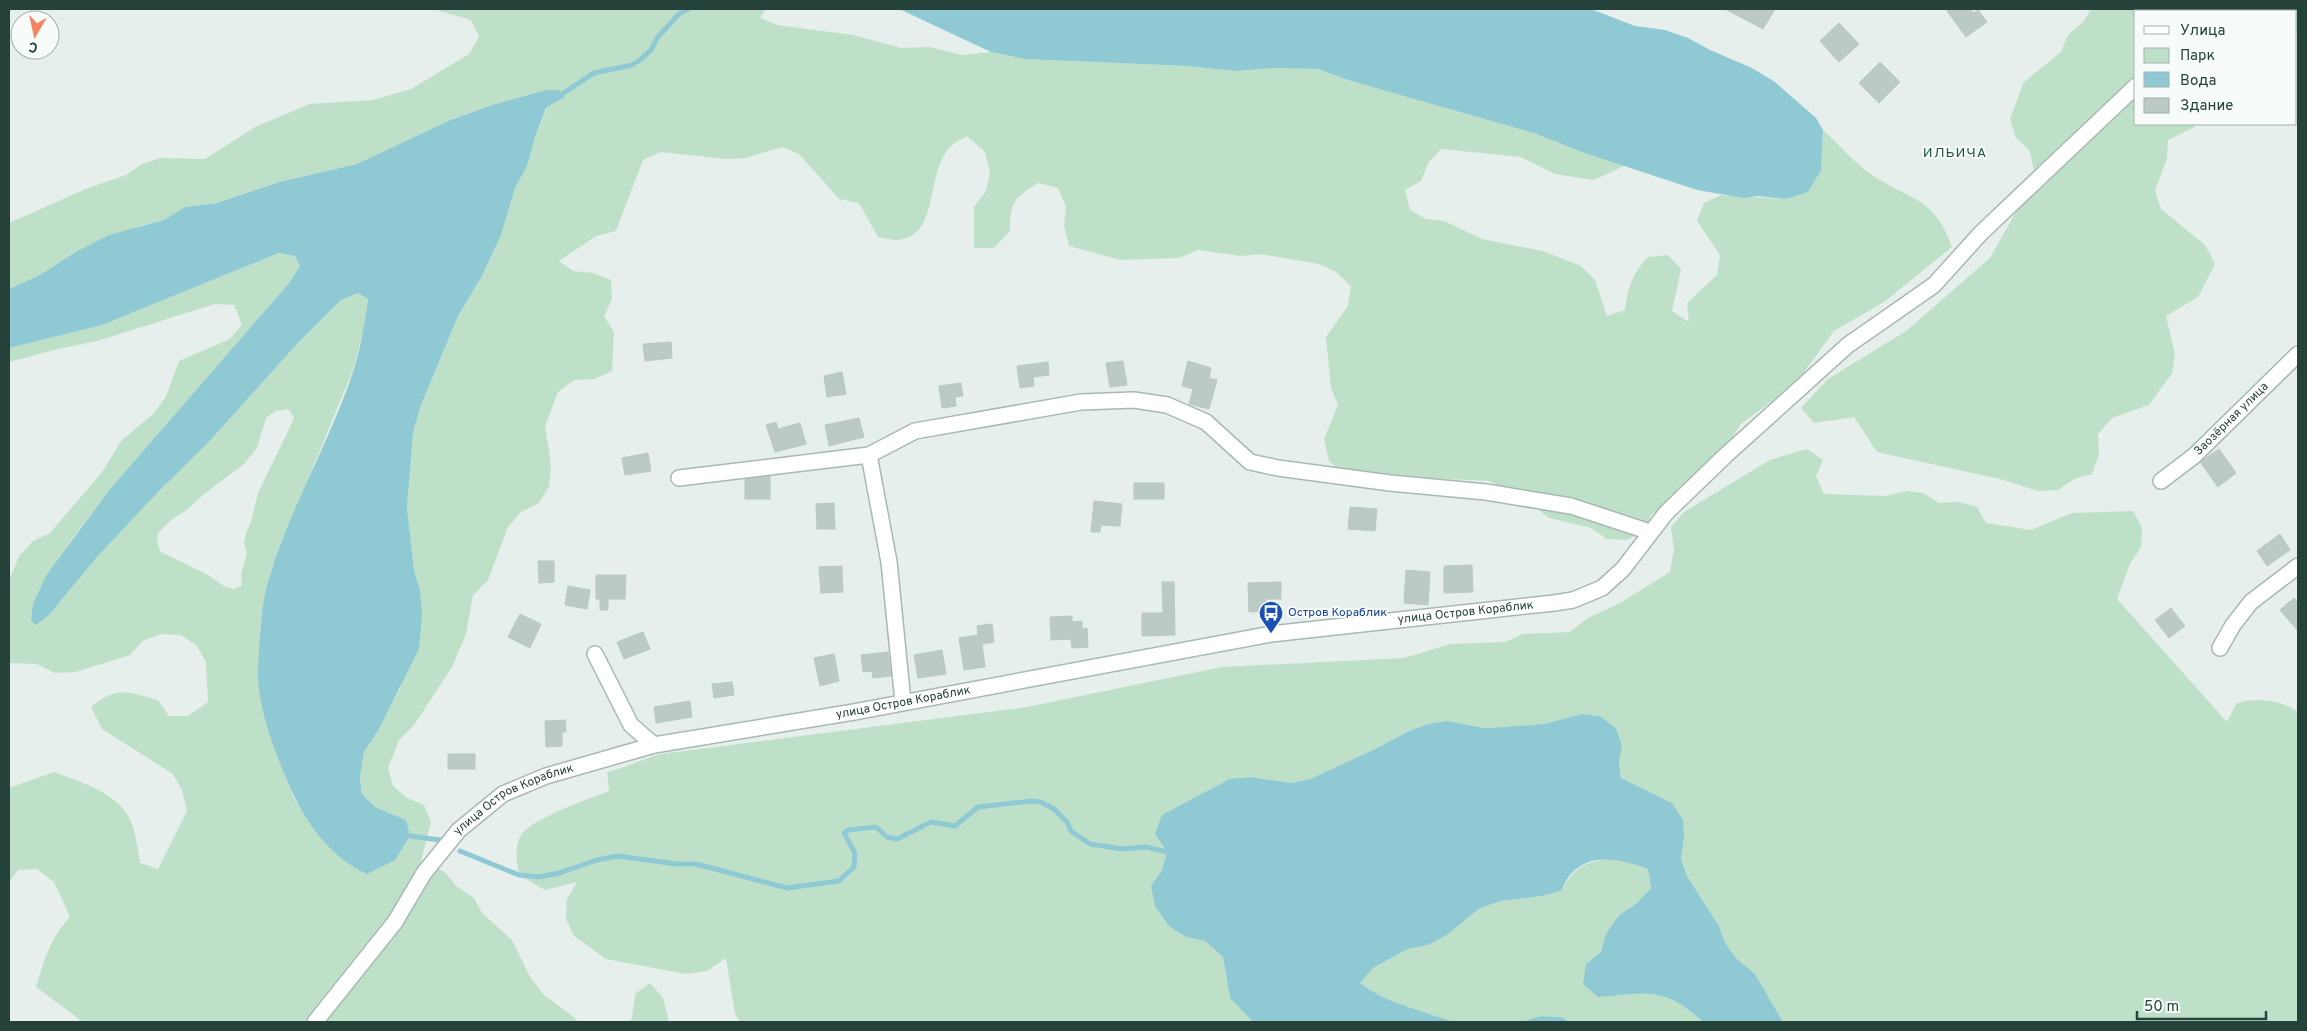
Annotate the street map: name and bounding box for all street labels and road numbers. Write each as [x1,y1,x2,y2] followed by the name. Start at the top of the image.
[2191,379,2272,459] street label: Заозёрная улица
[1397,597,1535,628] street label: улица Остров Кораблик
[835,682,972,723] street label: улица Остров Кораблик
[450,760,576,839] street label: улица Остров Кораблик

